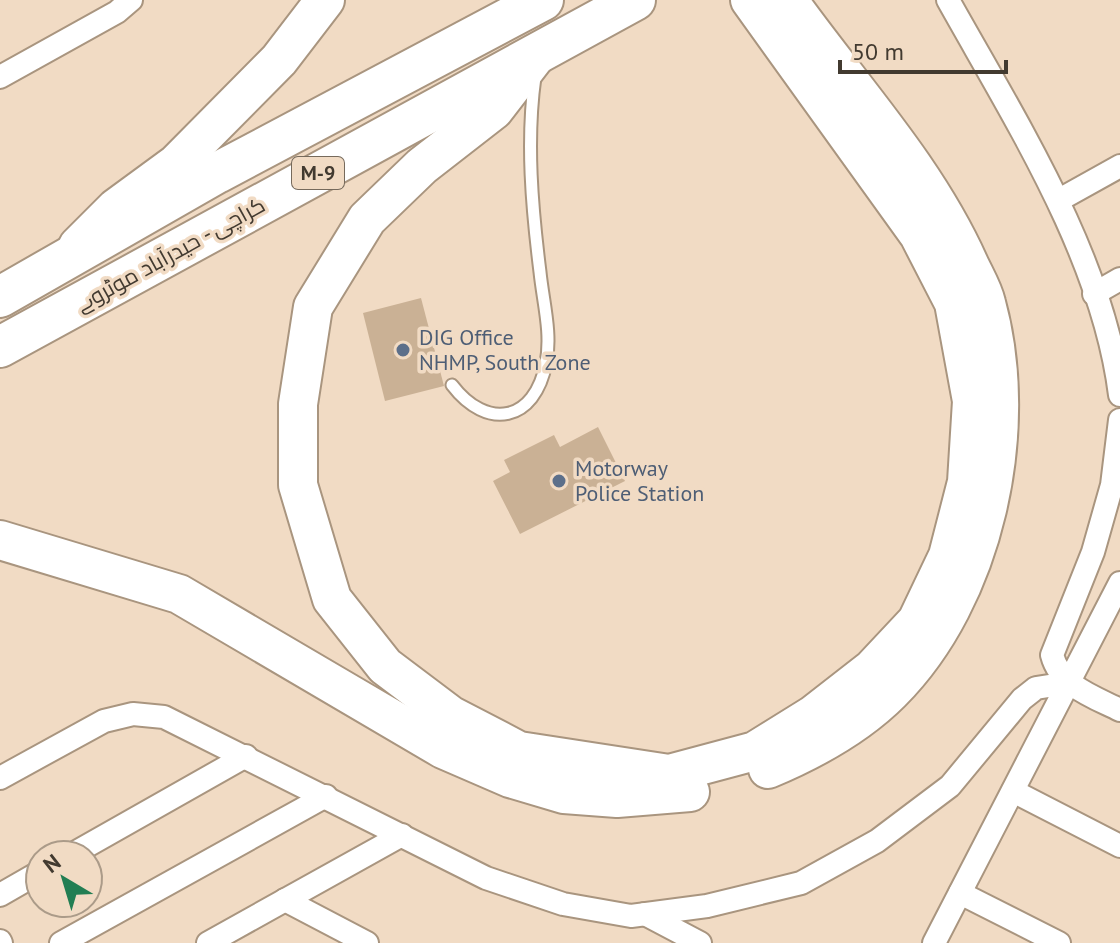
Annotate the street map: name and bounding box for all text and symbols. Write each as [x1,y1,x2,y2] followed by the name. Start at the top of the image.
[840,24,1006,74] scale bar
[852,36,904,67] text: 50 m
[292,157,344,189] road number: M-9
[70,190,270,319] street label: کراچی - حیدرآباد موٹروے
[419,323,591,376] place label: DIG Office NHMP, South Zone
[394,341,412,359] marker: DIG Office NHMP, South Zone
[575,454,704,507] place label: Motorway Police Station
[550,472,568,490] marker: Motorway Police Station
[24,839,104,919] north arrow
[37,848,66,879] text: N

